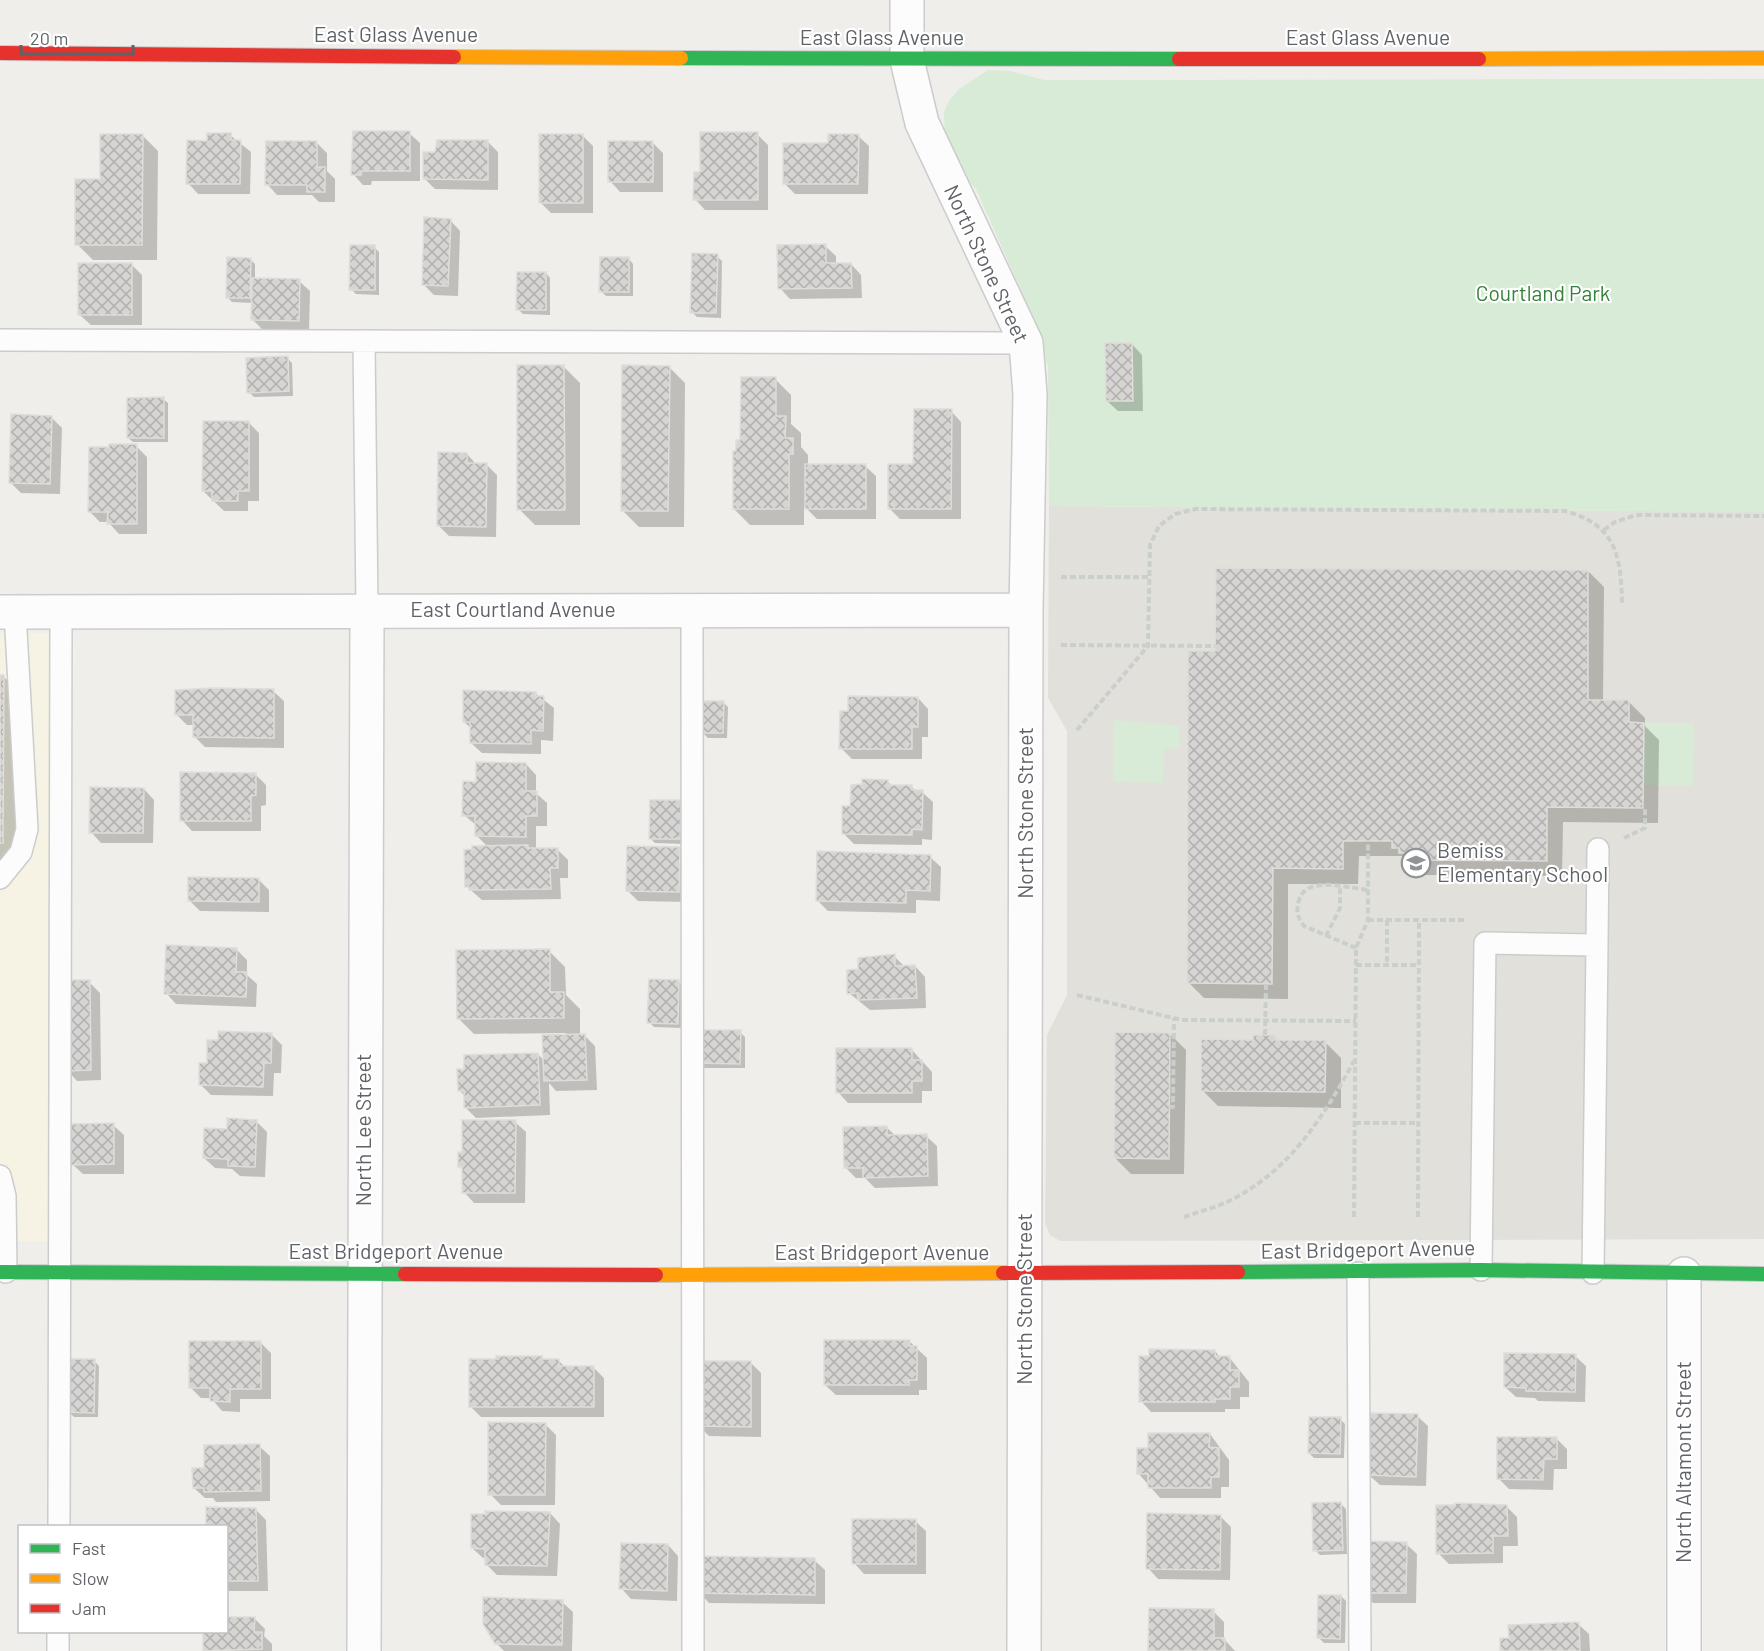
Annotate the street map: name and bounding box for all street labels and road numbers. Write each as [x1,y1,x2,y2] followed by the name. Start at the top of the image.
[314,21,478,46] street label: East Glass Avenue
[800,24,964,49] street label: East Glass Avenue
[1286,24,1450,49] street label: East Glass Avenue
[940,180,1035,346] street label: North Stone Street
[410,596,616,621] street label: East Courtland Avenue
[1012,727,1037,899] street label: North Stone Street
[350,1054,375,1206] street label: North Lee Street
[1011,1213,1036,1385] street label: North Stone Street
[1260,1234,1476,1263] street label: East Bridgeport Avenue
[289,1238,503,1263] street label: East Bridgeport Avenue
[775,1239,989,1264] street label: East Bridgeport Avenue
[1670,1361,1695,1563] street label: North Altamont Street

